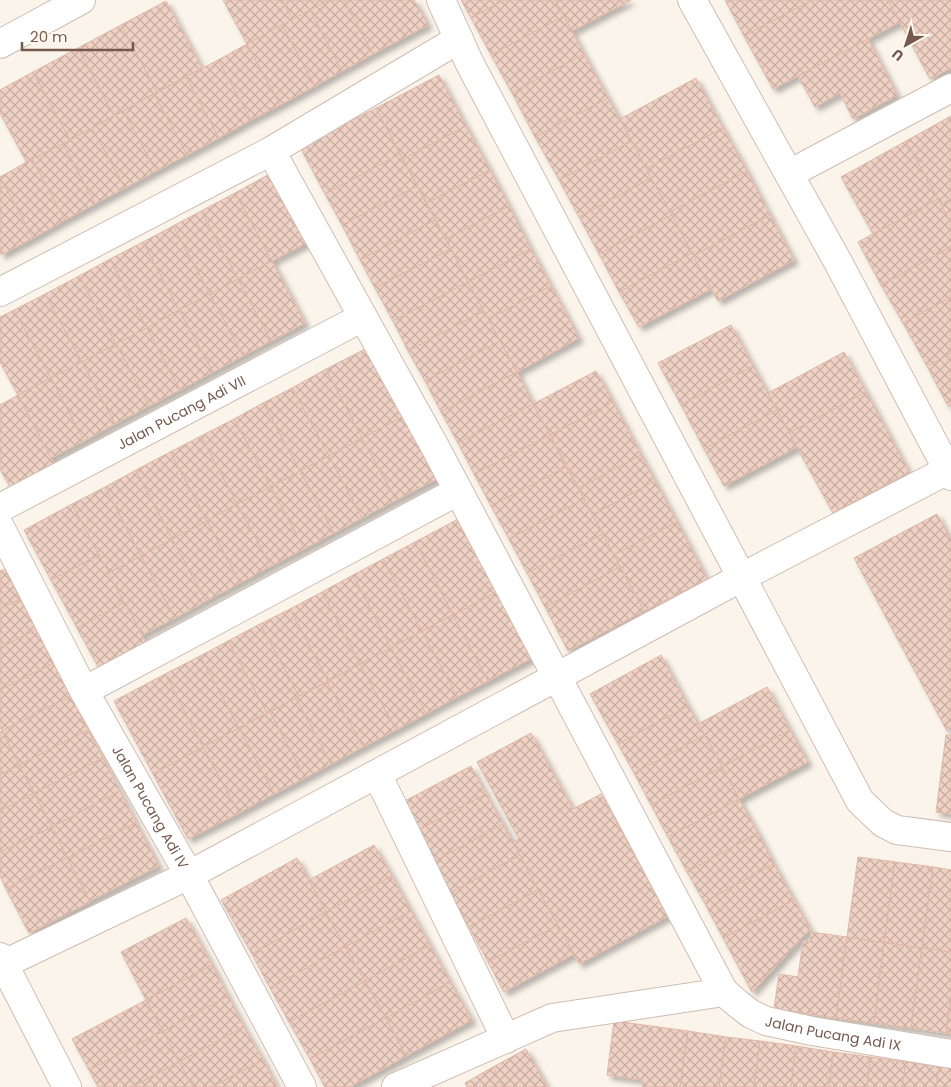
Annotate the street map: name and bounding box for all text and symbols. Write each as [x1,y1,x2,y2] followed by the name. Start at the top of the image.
[22,20,134,52] scale bar
[881,20,931,70] north arrow
[30,26,68,47] text: 20 m
[888,44,908,66] text: U
[114,371,249,455] street label: Jalan Pucang Adi VII
[107,742,194,873] street label: Jalan Pucang Adi IV
[763,1011,903,1056] street label: Jalan Pucang Adi IX

